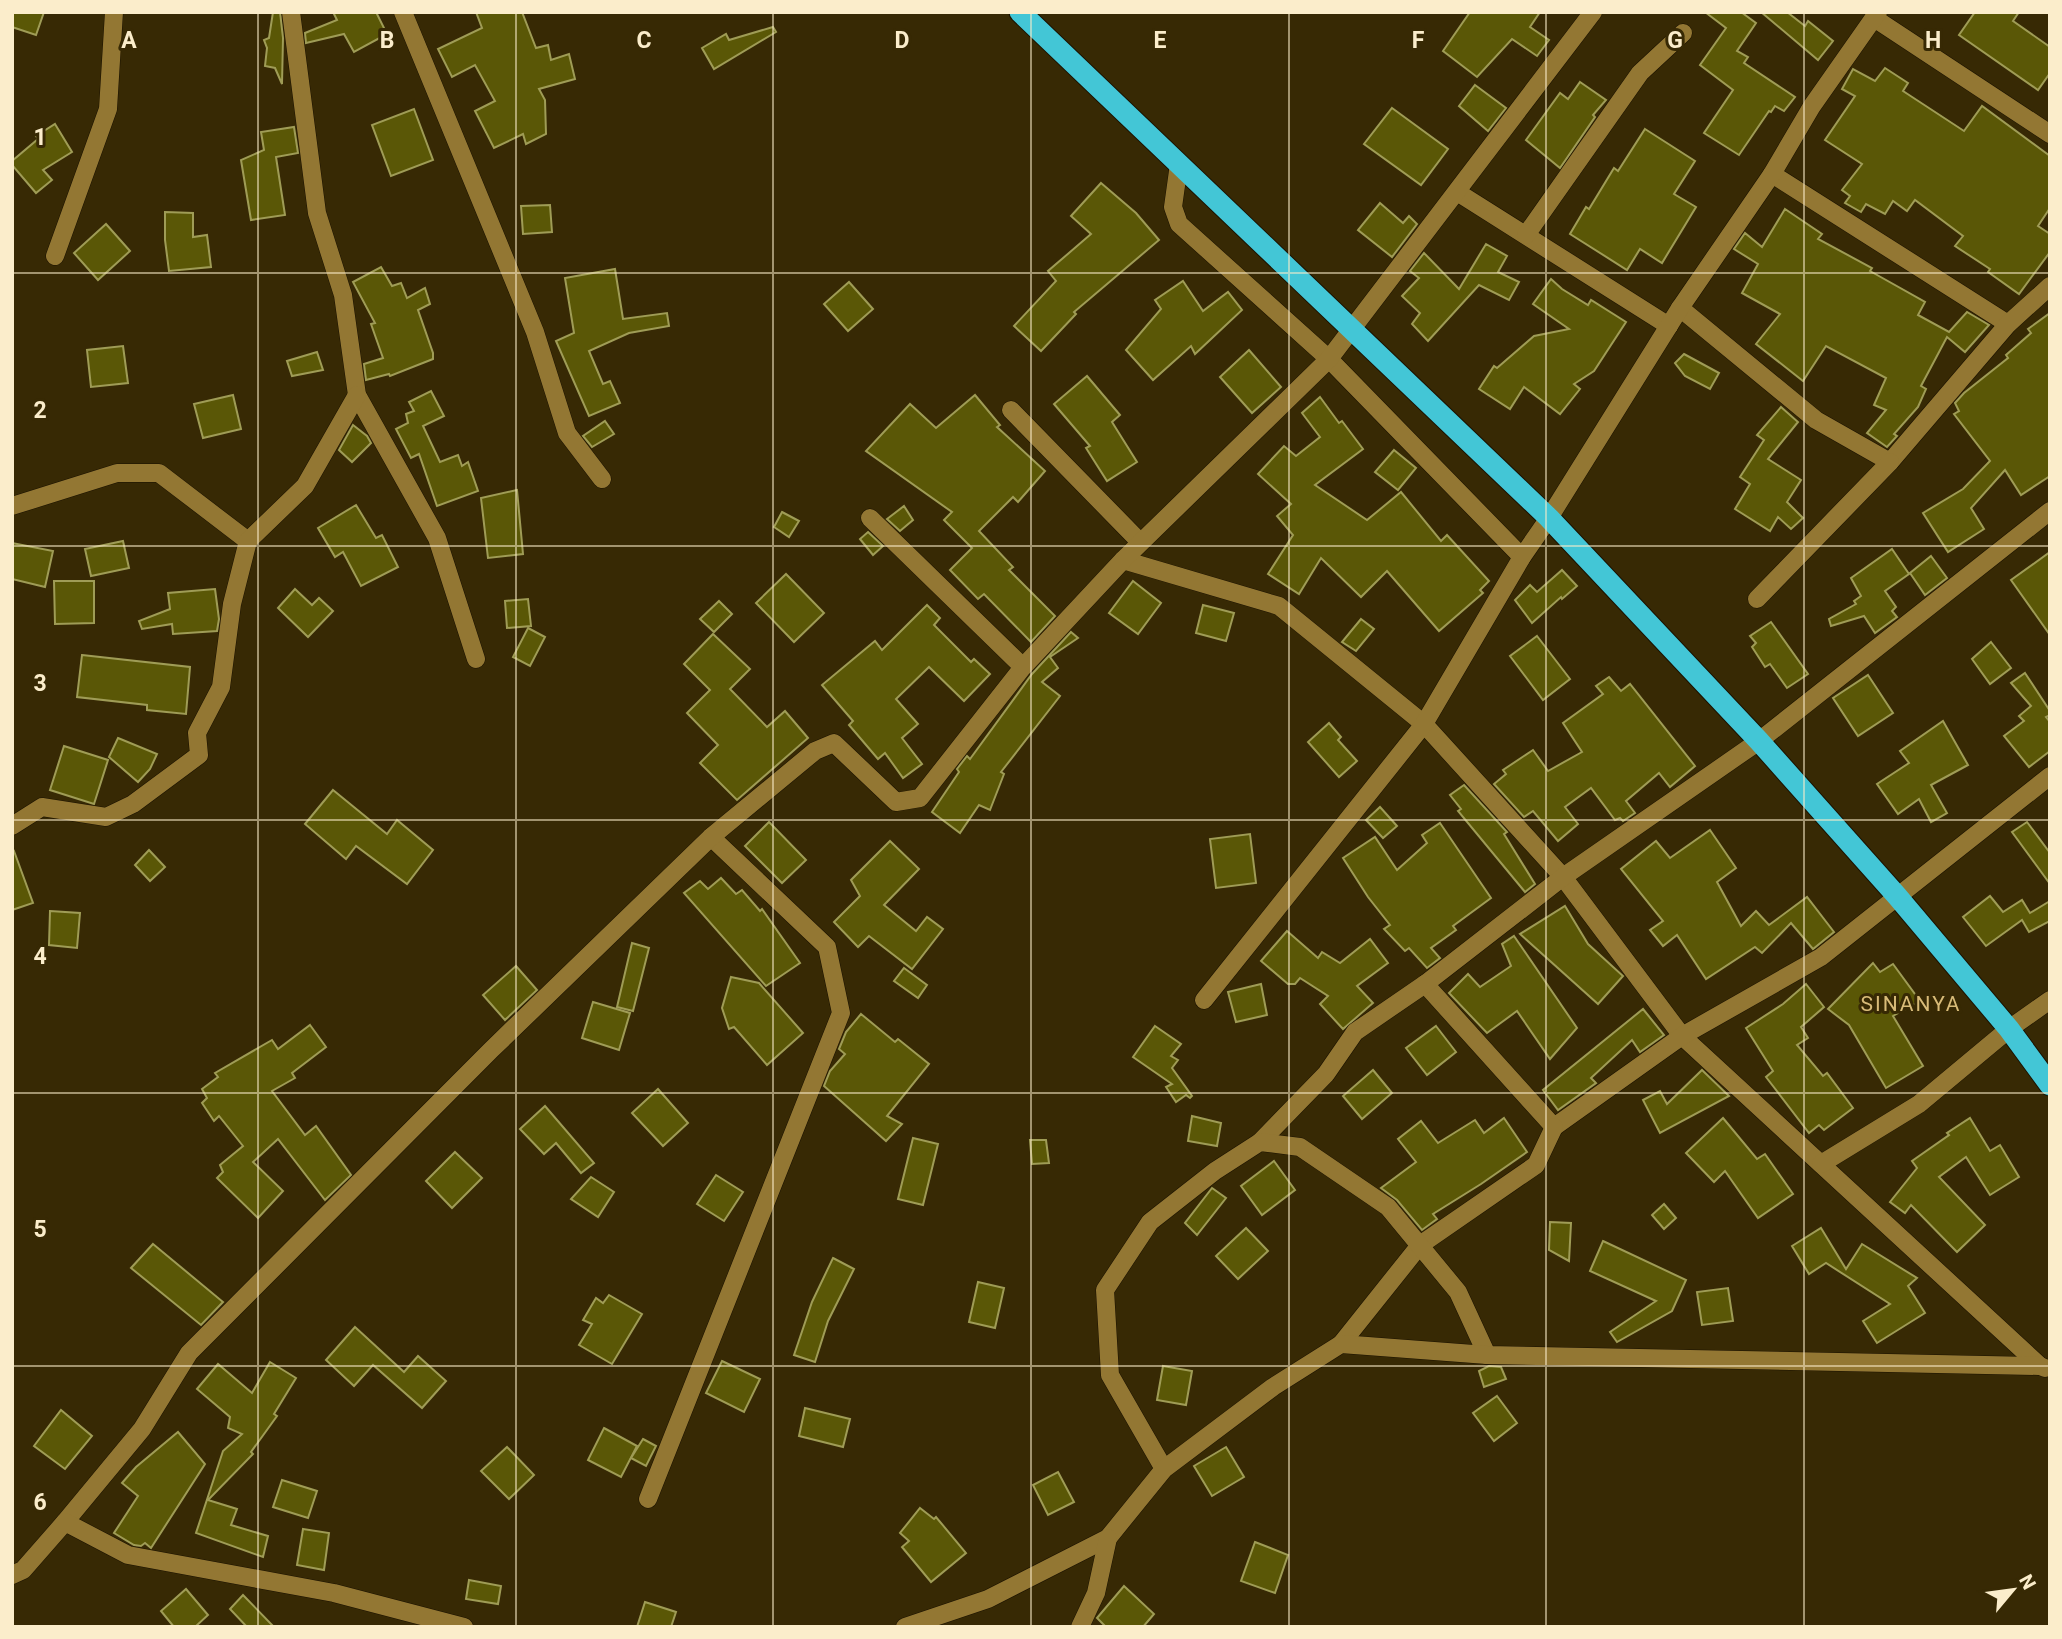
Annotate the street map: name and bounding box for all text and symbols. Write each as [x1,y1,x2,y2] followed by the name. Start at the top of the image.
[121,27,137,54] text: A
[380,27,394,54] text: B
[636,27,652,54] text: C
[895,27,909,54] text: D
[1154,27,1167,54] text: E
[1412,27,1425,54] text: F
[1667,27,1683,54] text: G
[1925,27,1941,54] text: H
[33,124,47,151] text: 1
[33,397,47,424] text: 2
[33,670,47,697] text: 3
[33,943,47,970] text: 4
[1860,992,1962,1016] district label: SINANYA
[33,1216,47,1243] text: 5
[33,1489,47,1516] text: 6
[1978,1555,2048,1625] north arrow
[2014,1571,2041,1593] text: N

